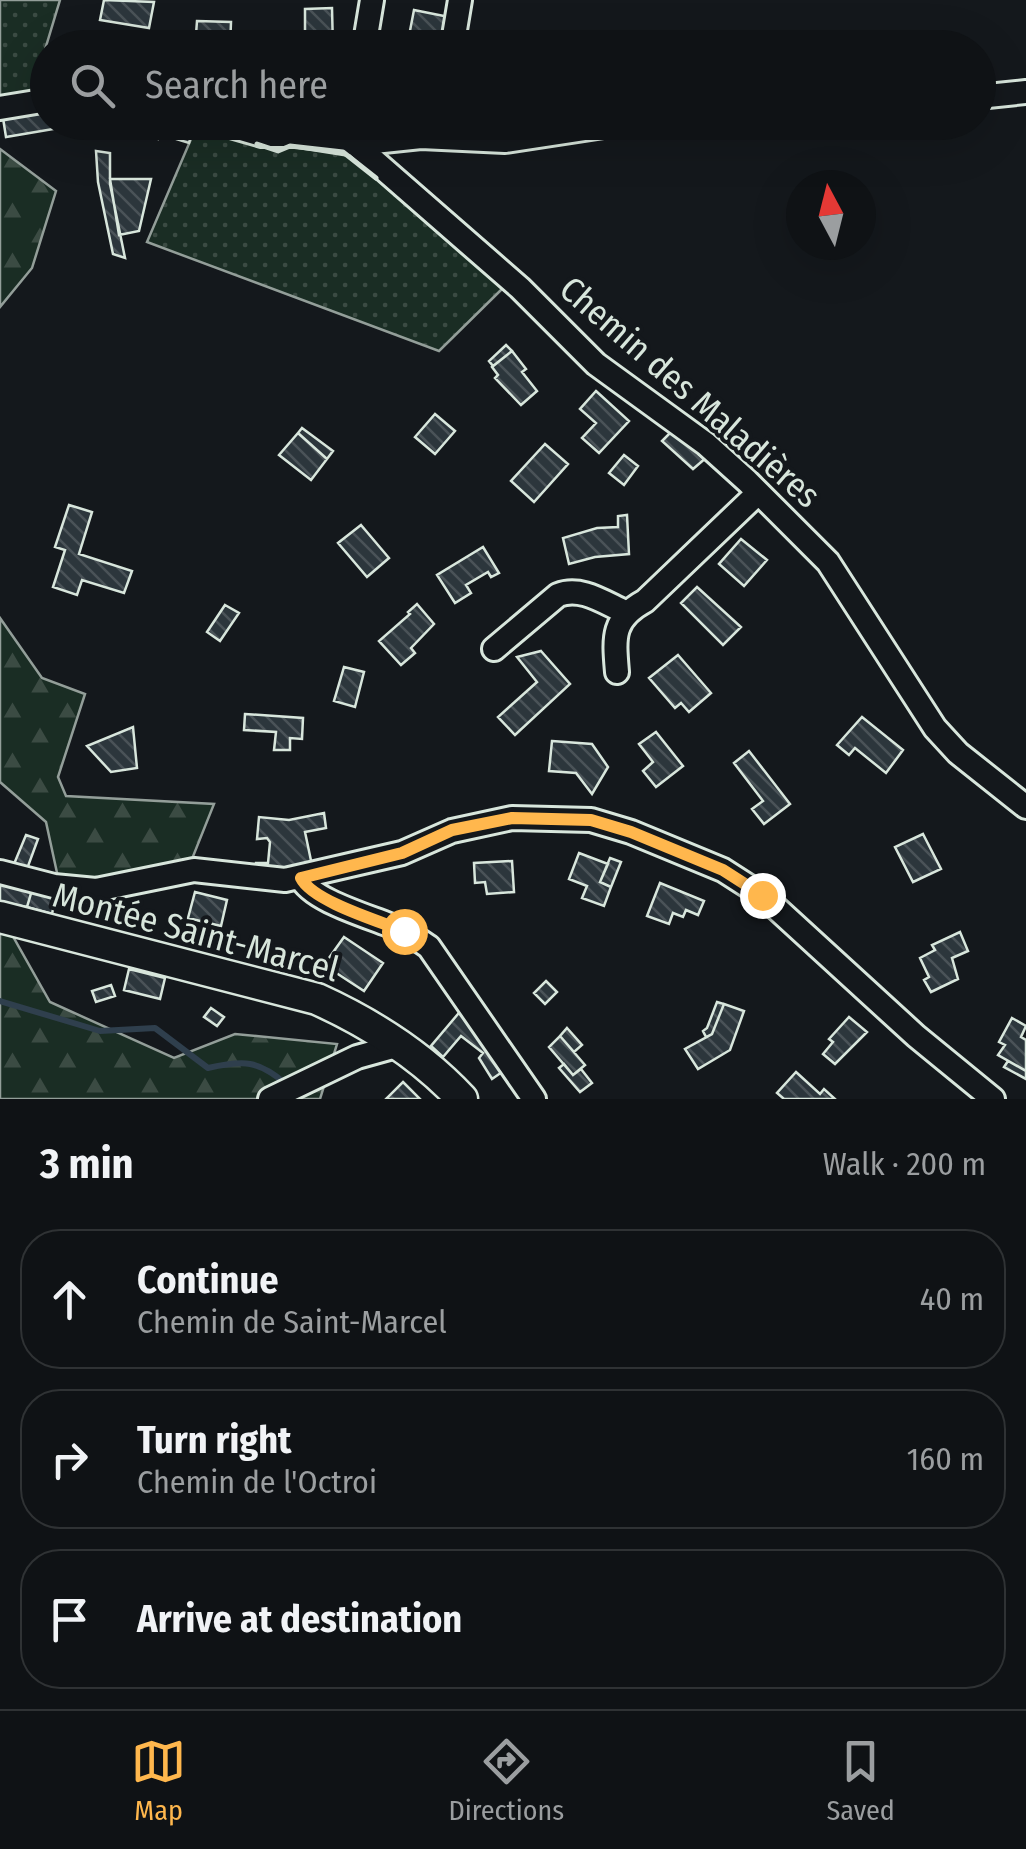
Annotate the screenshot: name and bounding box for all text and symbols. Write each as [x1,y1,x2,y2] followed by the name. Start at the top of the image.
[30,30,996,140] search box
[65,58,120,113] icon: search
[145,62,328,108] text: Search here
[786,170,876,260] north arrow
[551,268,829,516] street label: Chemin des Maladières
[740,873,786,919] route end
[48,874,344,990] street label: Montée Saint-Marcel
[382,909,428,955] route start
[40,1139,134,1189] text: 3 min
[823,1145,986,1183] text: Walk · 200 m
[137,1257,278,1303] text: Continue
[42,1272,97,1327] icon: ahead
[920,1280,984,1318] text: 40 m
[137,1303,447,1341] text: Chemin de Saint-Marcel
[137,1417,291,1463] text: Turn right
[42,1432,97,1487] icon: right
[907,1440,984,1478] text: 160 m
[137,1463,377,1501] text: Chemin de l'Octroi
[42,1592,97,1647] icon: arrive
[137,1596,462,1642] text: Arrive at destination
[131,1734,186,1827] tab: Map
[448,1734,564,1827] tab: Directions
[826,1734,895,1827] tab: Saved

